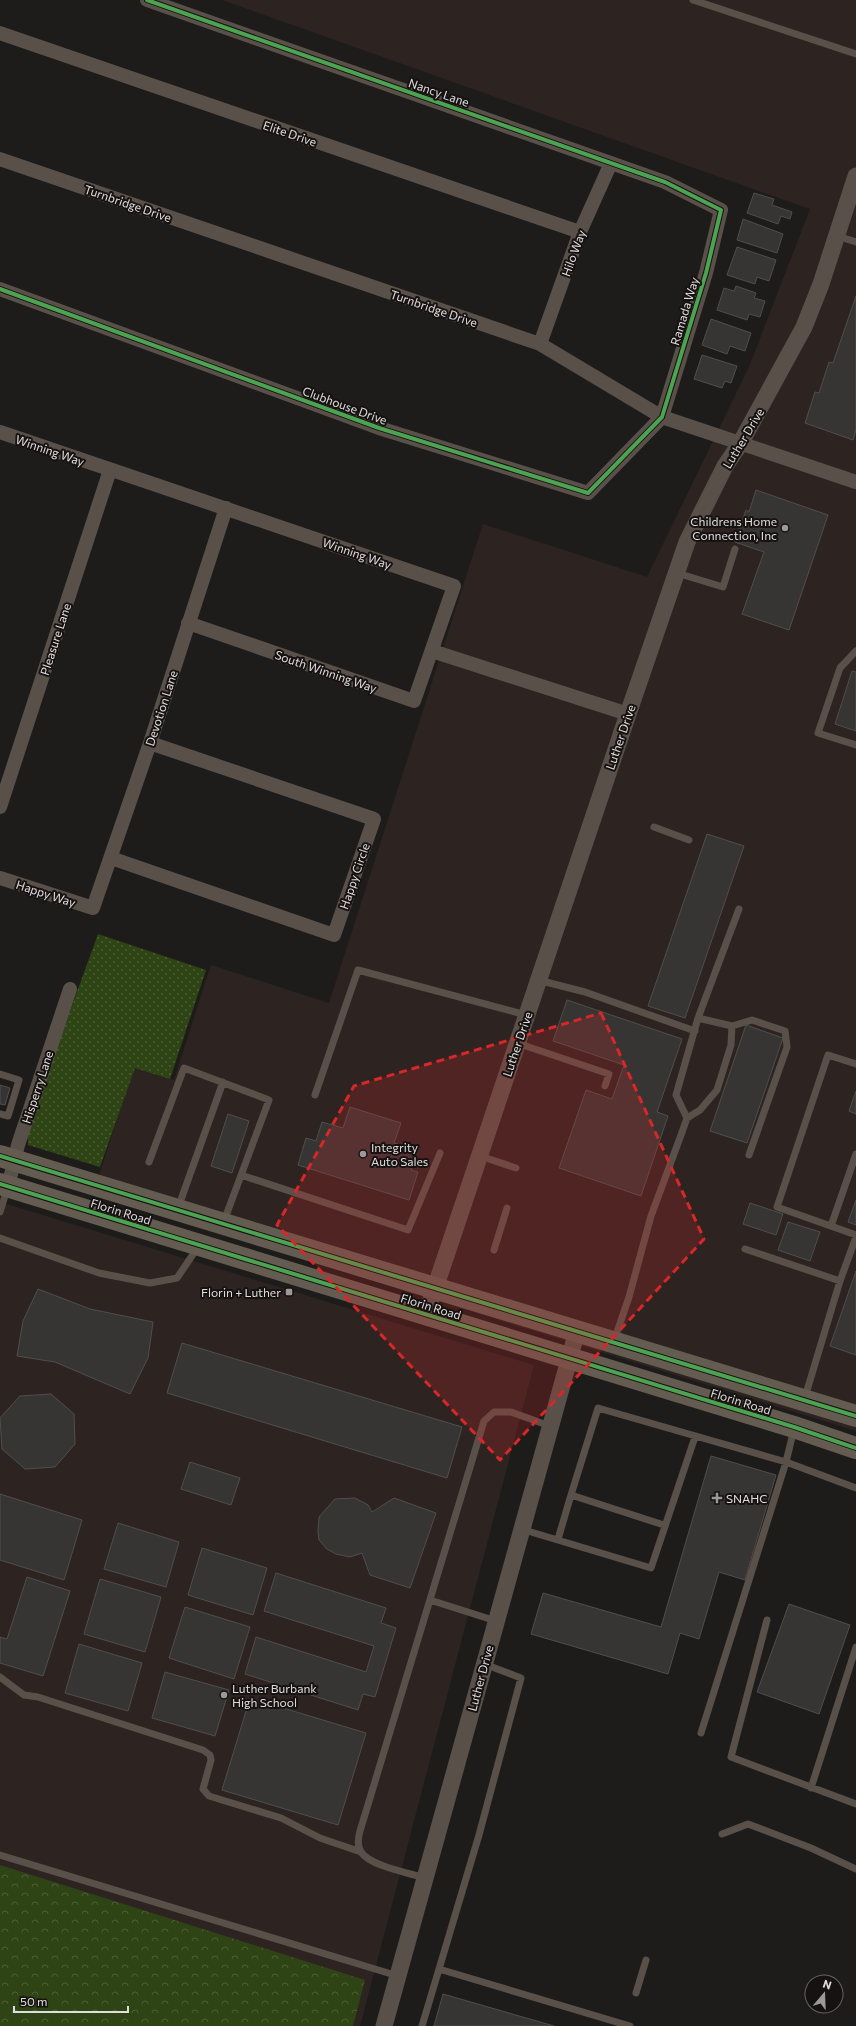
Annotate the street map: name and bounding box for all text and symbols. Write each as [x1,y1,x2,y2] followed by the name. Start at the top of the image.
[407,75,471,109] street label: Nancy Lane
[261,117,319,149] street label: Elite Drive
[83,182,173,224] street label: Turnbridge Drive
[558,228,588,278] street label: Hilo Way
[667,275,701,347] street label: Ramada Way
[389,287,479,329] street label: Turnbridge Drive
[301,383,389,427] street label: Clubhouse Drive
[720,405,766,471] street label: Luther Drive
[14,432,86,468] street label: Winning Way
[690,514,777,542] place label: Childrens Home Connection, Inc
[780,523,790,533] marker: Childrens Home Connection, Inc
[321,535,393,571] street label: Winning Way
[37,601,73,677] street label: Pleasure Lane
[273,647,379,695] street label: South Winning Way
[142,668,180,748] street label: Devotion Lane
[602,703,638,771] street label: Luther Drive
[336,841,372,911] street label: Happy Circle
[14,877,78,909] street label: Happy Way
[499,1010,535,1078] street label: Luther Drive
[19,1049,55,1125] street label: Hisperry Lane
[371,1140,428,1168] place label: Integrity Auto Sales
[358,1149,368,1159] marker: Integrity Auto Sales
[89,1195,153,1227] street label: Florin Road
[201,1285,281,1299] place label: Florin + Luther
[284,1287,294,1297] marker: Florin + Luther
[399,1290,463,1322] street label: Florin Road
[709,1385,773,1417] street label: Florin Road
[726,1491,768,1505] place label: SNAHC
[711,1492,723,1504] marker: SNAHC
[464,1643,496,1713] street label: Luther Drive
[232,1681,317,1709] place label: Luther Burbank High School
[219,1690,229,1700] marker: Luther Burbank High School
[804,1974,844,2014] north arrow
[821,1977,833,1992] text: N
[14,1988,128,2014] scale bar
[20,1994,48,2008] text: 50 m

